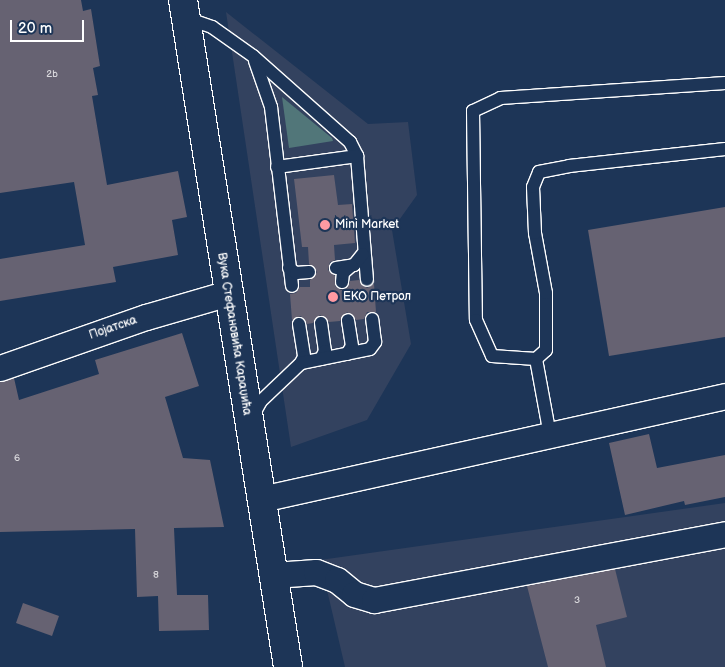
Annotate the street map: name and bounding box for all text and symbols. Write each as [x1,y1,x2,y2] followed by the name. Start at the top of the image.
[12,10,86,42] scale bar
[18,19,52,38] text: 20 m
[46,69,58,81] house number: 2b
[335,218,399,232] place label: Mini Market
[319,219,331,231] marker: Mini Market
[214,252,254,416] street label: Вука Стефановића Караџића
[343,290,411,304] place label: ЕКО Петрол
[327,291,339,303] marker: ЕКО Петрол
[87,313,139,343] street label: Појатска
[14,453,20,465] house number: 6
[153,570,159,582] house number: 8
[574,595,580,607] house number: 3

